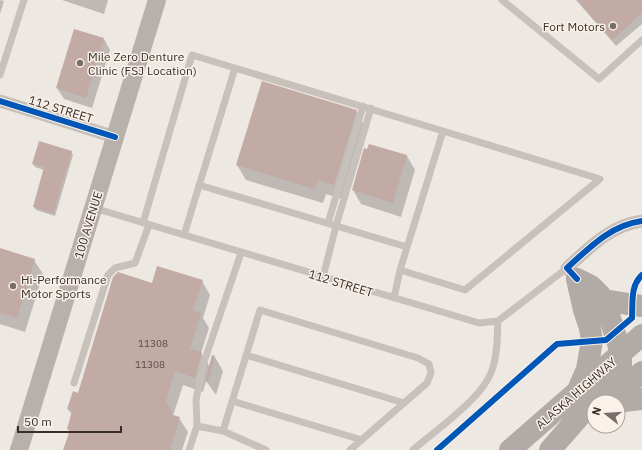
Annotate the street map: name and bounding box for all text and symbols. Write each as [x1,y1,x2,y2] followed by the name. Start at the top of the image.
[543,19,605,34] place label: Fort Motors
[608,21,618,31] marker: Fort Motors
[88,49,197,78] place label: Mile Zero Denture Clinic (FSJ Location)
[75,58,85,68] marker: Mile Zero Denture Clinic (FSJ Location)
[27,92,95,126] street label: 112 STREET
[71,190,105,260] street label: 100 AVENUE
[307,266,375,300] street label: 112 STREET
[21,272,107,301] place label: Hi-Performance Motor Sports
[8,281,18,291] marker: Hi-Performance Motor Sports
[138,337,168,350] house number: 11308
[533,354,619,432] street label: ALASKA HIGHWAY
[135,358,165,371] house number: 11308
[586,394,626,434] north arrow
[589,405,604,417] text: N
[18,408,121,434] scale bar
[24,414,52,429] text: 50 m

